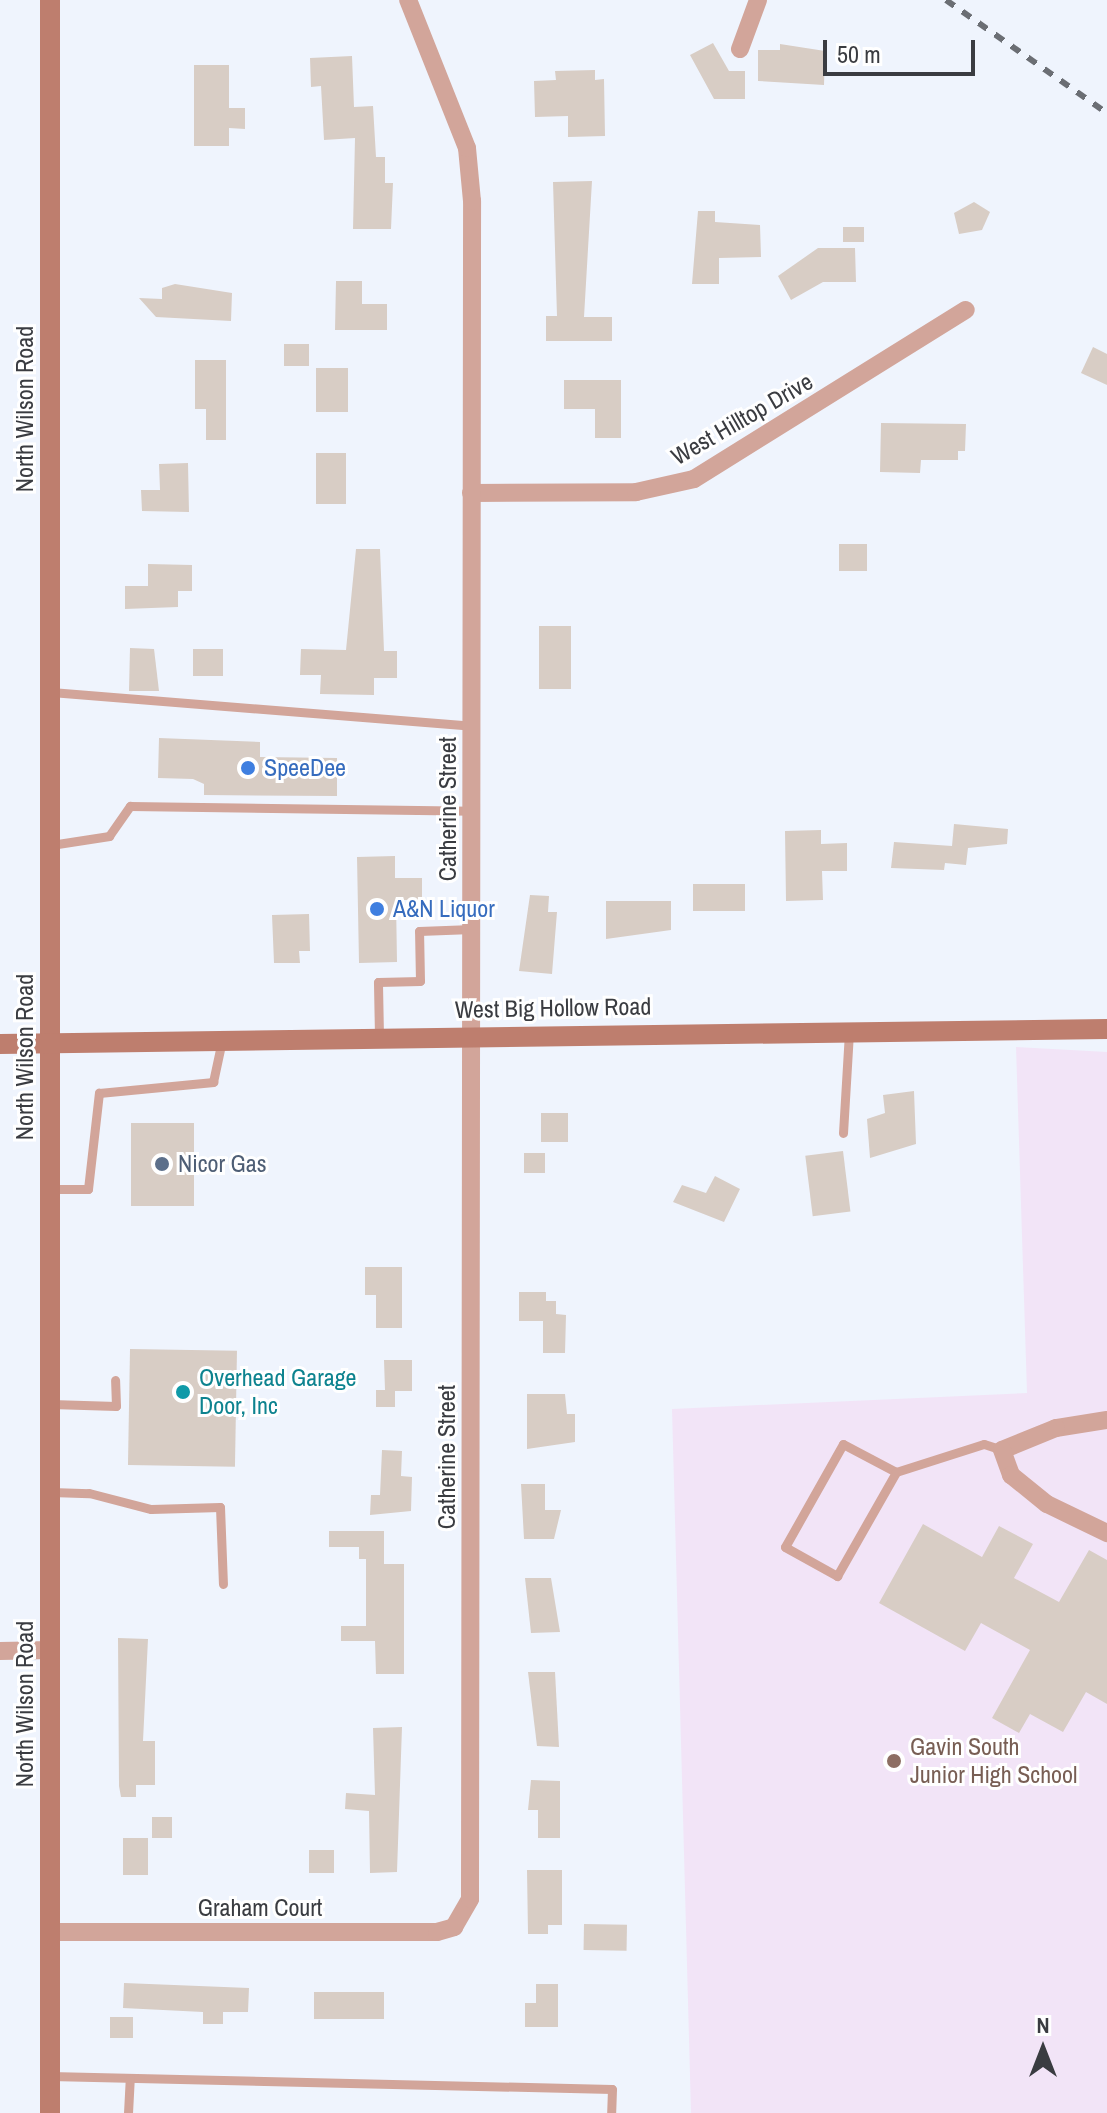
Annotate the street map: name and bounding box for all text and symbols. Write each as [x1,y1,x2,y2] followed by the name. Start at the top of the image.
[827,24,979,74] scale bar
[837,38,881,70] text: 50 m
[11,326,39,492] street label: North Wilson Road
[666,367,818,471] street label: West Hilltop Drive
[434,737,462,881] street label: Catherine Street
[264,754,346,782] place label: SpeeDee
[239,759,257,777] marker: SpeeDee
[393,895,495,923] place label: A&N Liquor
[368,900,386,918] marker: A&N Liquor
[11,974,39,1140] street label: North Wilson Road
[454,992,652,1024] street label: West Big Hollow Road
[178,1150,267,1178] place label: Nicor Gas
[153,1155,171,1173] marker: Nicor Gas
[199,1364,357,1420] place label: Overhead Garage Door, Inc
[174,1383,192,1401] marker: Overhead Garage Door, Inc
[433,1385,461,1529] street label: Catherine Street
[11,1621,39,1787] street label: North Wilson Road
[910,1733,1077,1789] place label: Gavin South Junior High School
[885,1752,903,1770] marker: Gavin South Junior High School
[198,1894,322,1922] street label: Graham Court
[1003,2009,1083,2089] north arrow
[1036,2010,1050,2040] text: N

